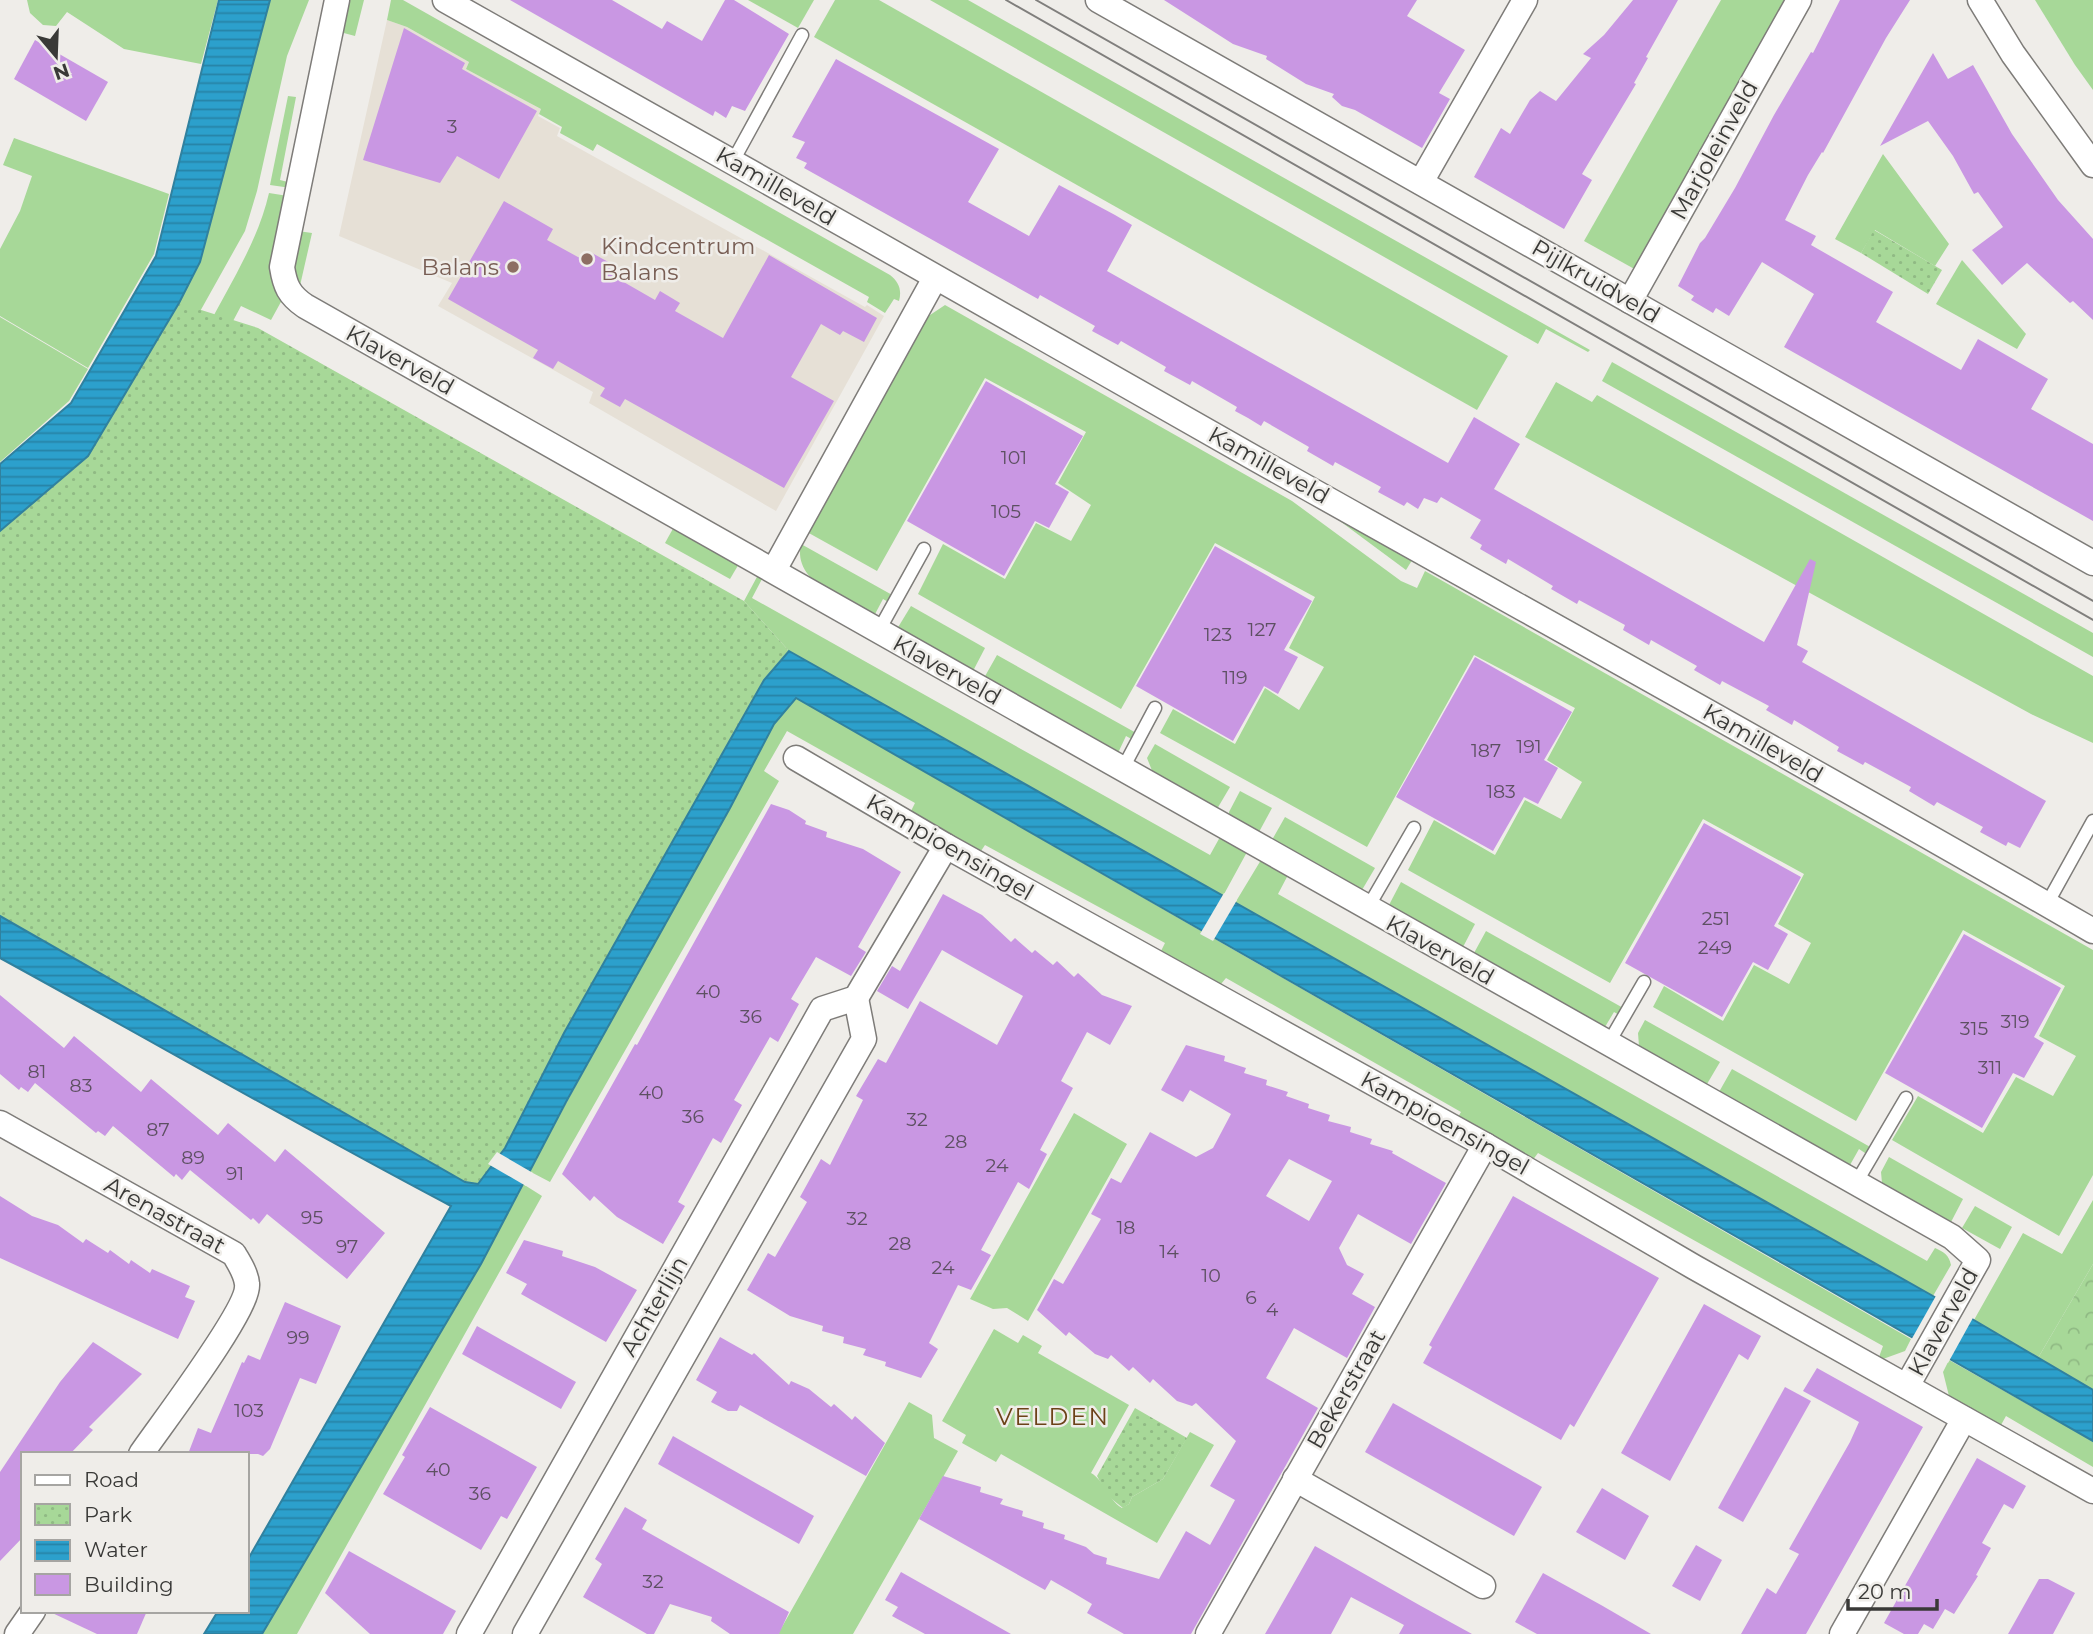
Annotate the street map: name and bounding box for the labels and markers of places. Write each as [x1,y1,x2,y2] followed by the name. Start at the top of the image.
[601,232,755,286] place label: Kindcentrum Balans
[579,251,595,267] marker: Kindcentrum Balans
[422,253,499,281] place label: Balans
[505,259,521,275] marker: Balans

